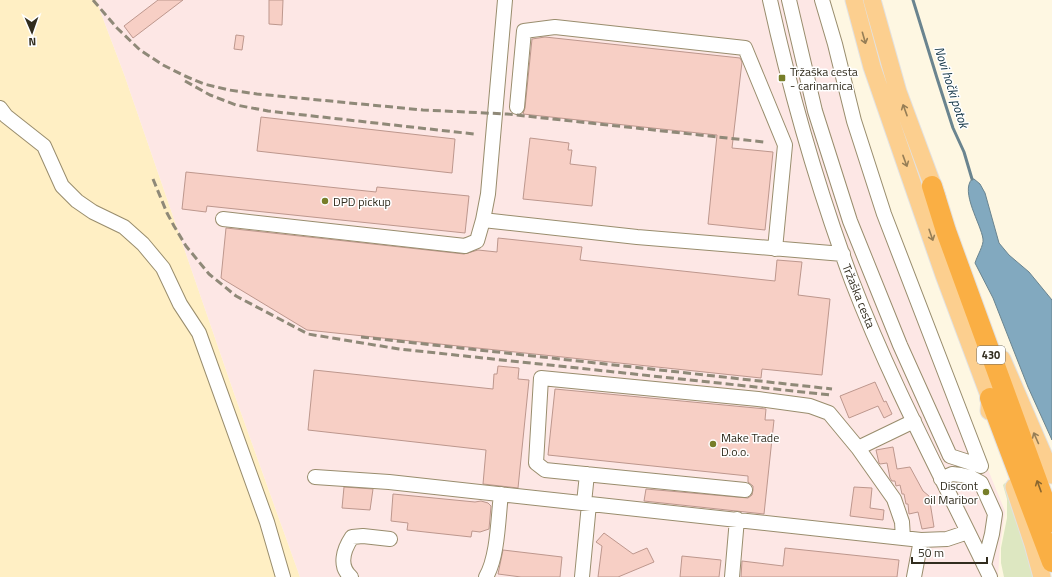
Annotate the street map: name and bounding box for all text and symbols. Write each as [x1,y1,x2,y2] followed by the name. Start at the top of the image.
[12,12,52,52] north arrow
[861,31,868,44] one-way arrow
[28,34,36,50] text: N
[929,44,975,132] water label: Novi hočki potok
[790,62,858,95] place label: Tržaška cesta - carinarnica
[777,73,787,83] marker: Tržaška cesta - carinarnica
[900,104,908,116] one-way arrow
[902,154,910,166] one-way arrow
[333,192,391,211] place label: DPD pickup
[320,196,330,206] marker: DPD pickup
[928,229,935,242] one-way arrow
[837,261,881,331] street label: Tržaška cesta
[977,346,1005,364] road number: 430
[721,428,779,461] place label: Make Trade D.o.o.
[1032,432,1039,444] one-way arrow
[708,439,718,449] marker: Make Trade D.o.o.
[924,476,979,509] place label: Discont oil Maribor
[1034,480,1042,492] one-way arrow
[981,487,991,497] marker: Discont oil Maribor
[912,539,987,565] scale bar
[918,543,944,562] text: 50 m

